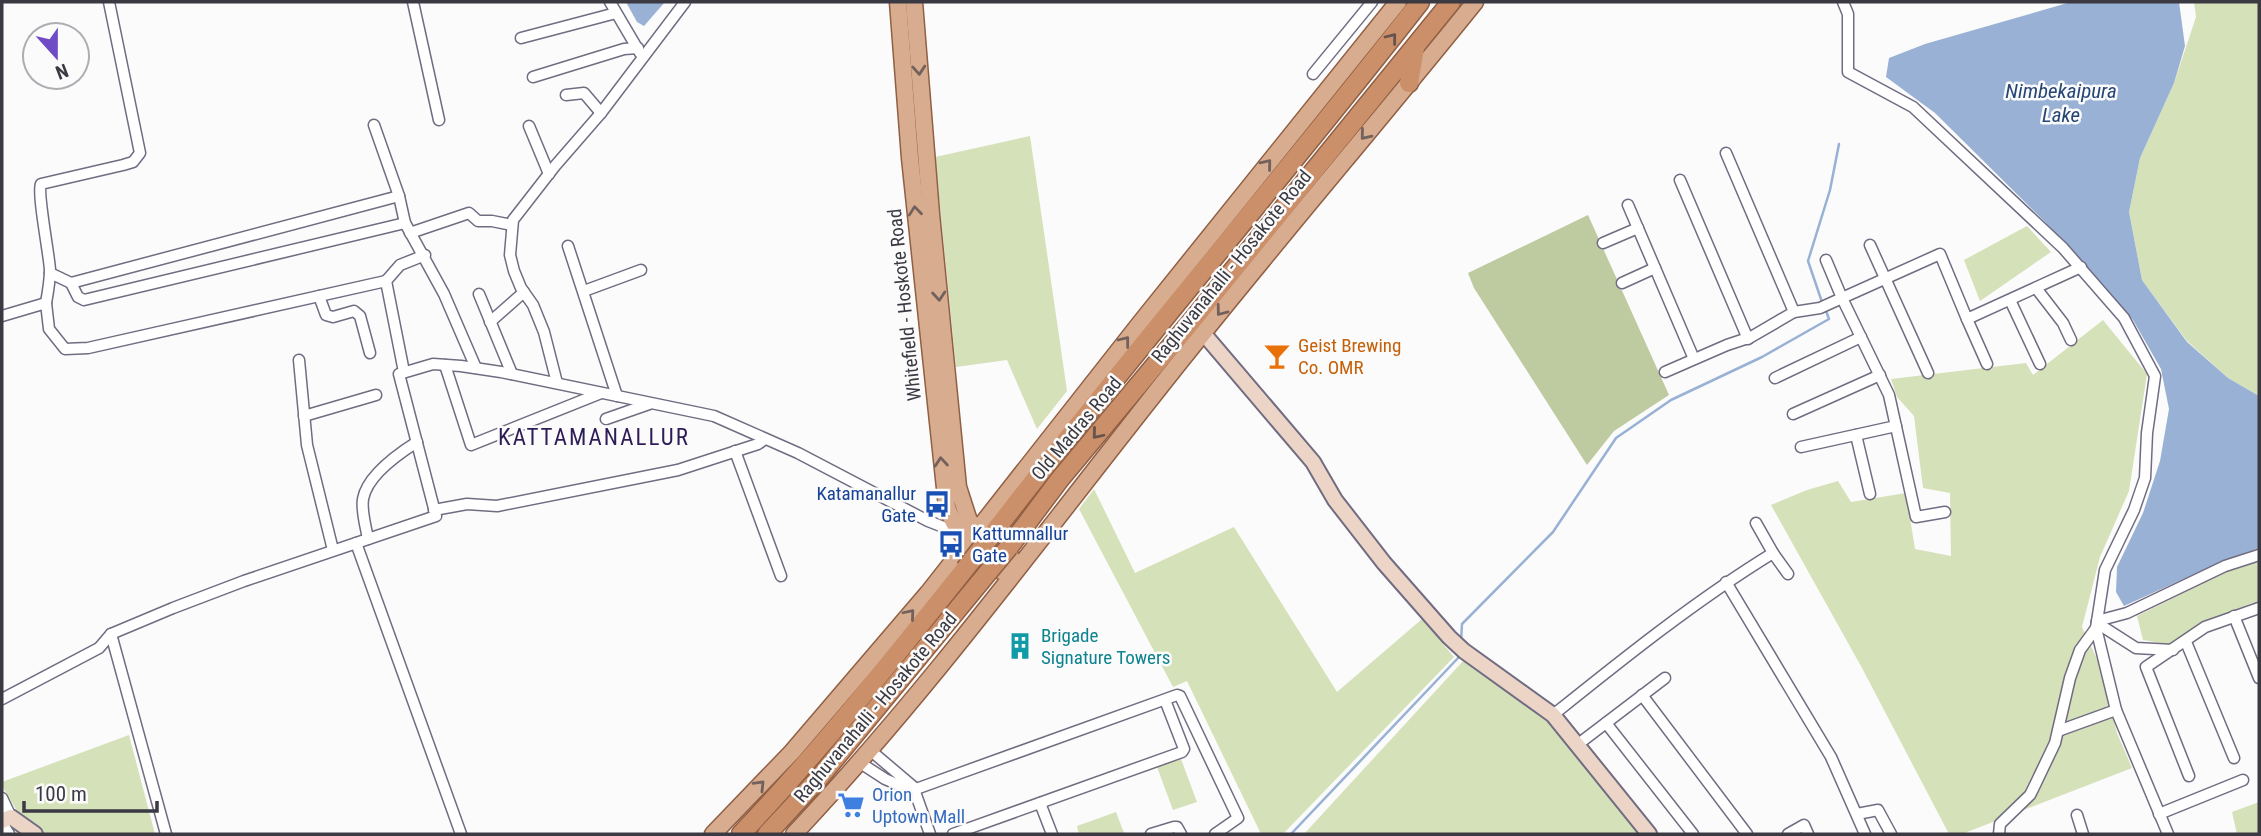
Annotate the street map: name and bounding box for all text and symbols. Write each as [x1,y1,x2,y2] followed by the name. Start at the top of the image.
[21,21,91,91] north arrow
[1383,34,1396,46] one-way arrow
[52,59,71,84] text: N
[911,65,926,76] one-way arrow
[2005,79,2117,127] water label: Nimbekaipura Lake
[1361,127,1373,140] one-way arrow
[1259,159,1272,171] one-way arrow
[1147,165,1316,367] street label: Raghuvanahalli - Hosakote Road
[908,205,923,217] one-way arrow
[883,208,926,402] street label: Whitefield - Hoskote Road
[931,291,946,302] one-way arrow
[1216,303,1229,316] one-way arrow
[1298,334,1401,379] place label: Geist Brewing Co. OMR
[1117,337,1130,349] one-way arrow
[1262,341,1292,371] bar icon: Geist Brewing Co. OMR
[1026,372,1126,485] street label: Old Madras Road
[498,424,690,451] district label: KATTAMANALLUR
[1093,427,1106,439] one-way arrow
[934,456,949,467] one-way arrow
[816,482,916,527] place label: Katamanallur Gate
[922,489,952,519] bus stop icon: Katamanallur Gate
[972,522,1068,567] place label: Kattumnallur Gate
[936,529,966,559] bus stop icon: Kattumnallur Gate
[789,607,962,807] street label: Raghuvanahalli - Hosakote Road
[902,609,914,622] one-way arrow
[1041,624,1170,669] place label: Brigade Signature Towers
[1005,631,1035,661] building icon: Brigade Signature Towers
[24,770,158,814] scale bar
[752,780,764,793] one-way arrow
[35,782,87,806] text: 100 m
[872,783,965,828] place label: Orion Uptown Mall
[836,790,866,820] supermarket icon: Orion Uptown Mall

